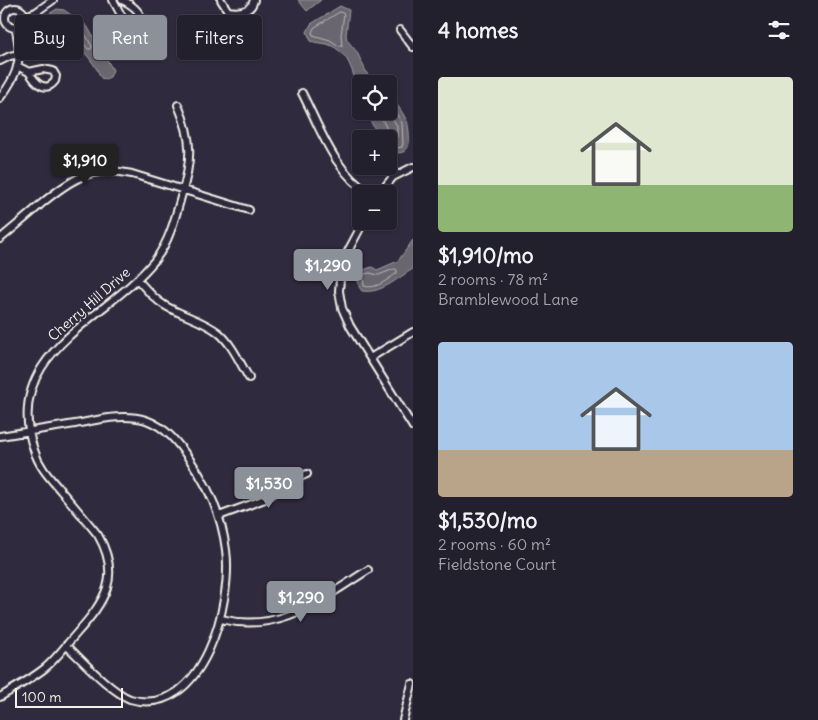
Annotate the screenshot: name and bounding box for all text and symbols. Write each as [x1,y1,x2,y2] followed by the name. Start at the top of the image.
[15,15,83,60] chip: Buy
[93,15,167,60] chip: Rent
[177,15,262,60] chip: Filters
[765,16,793,44] icon: filters
[438,17,518,44] text: 4 homes
[352,75,397,230] map controls
[352,75,397,120] button: locate
[571,109,661,199] icon: home
[352,130,397,175] button: +
[44,144,126,186] pin: $1,910
[63,150,107,170] text: $1,910
[352,185,397,230] button: −
[438,242,534,269] text: $1,910/mo
[287,248,369,291] pin: $1,290
[305,255,351,275] text: $1,290
[44,263,134,345] street label: Cherry Hill Drive
[438,269,548,289] text: 2 rooms · 78 m²
[438,289,578,309] text: Bramblewood Lane
[571,374,661,464] icon: home
[228,466,310,509] pin: $1,530
[245,473,293,493] text: $1,530
[438,507,537,534] text: $1,530/mo
[438,534,551,554] text: 2 rooms · 60 m²
[438,554,556,574] text: Fieldstone Court
[260,580,342,623] pin: $1,290
[278,587,324,607] text: $1,290
[15,685,122,708] scale bar
[22,688,62,706] text: 100 m

